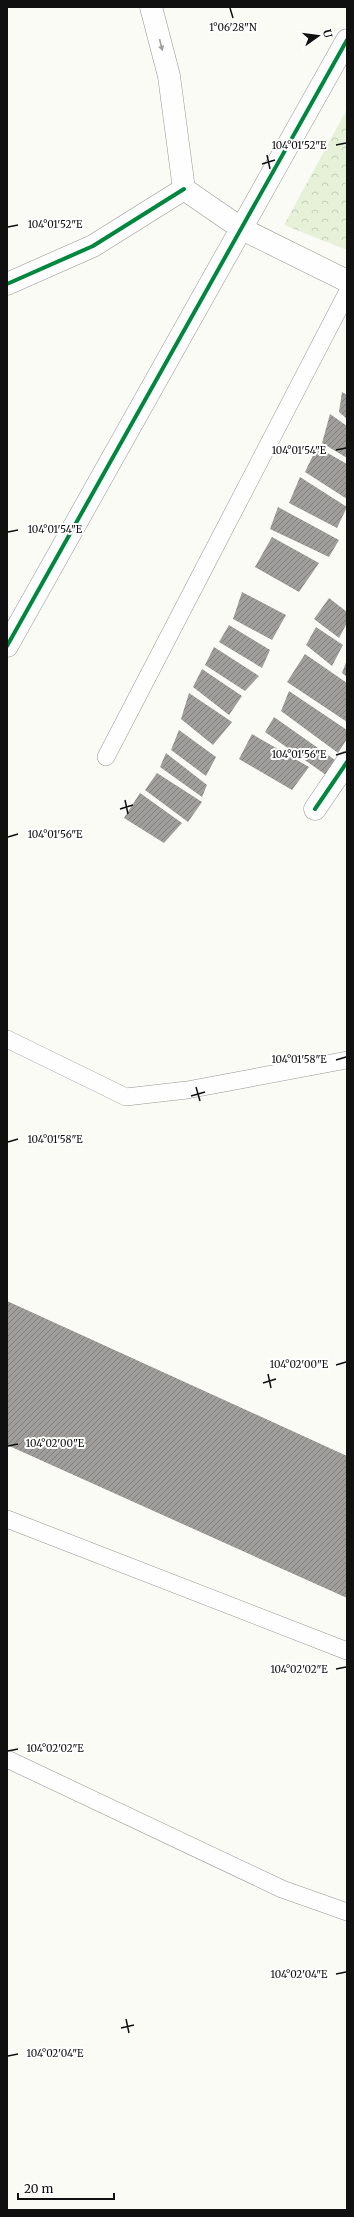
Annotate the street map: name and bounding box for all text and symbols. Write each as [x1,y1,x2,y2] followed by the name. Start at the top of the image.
[298,16,338,56] north arrow
[209,21,257,34] text: 1°06'28"N
[320,28,336,40] text: U
[158,39,164,51] one-way arrow
[272,139,327,152] text: 104°01'52"E
[28,218,83,231] text: 104°01'52"E
[272,444,327,457] text: 104°01'54"E
[28,523,83,536] text: 104°01'54"E
[272,748,327,761] text: 104°01'56"E
[28,828,83,841] text: 104°01'56"E
[271,1053,327,1066] text: 104°01'58"E
[27,1133,83,1146] text: 104°01'58"E
[270,1358,329,1371] text: 104°02'00"E
[26,1437,85,1450] text: 104°02'00"E
[270,1663,328,1676] text: 104°02'02"E
[26,1742,84,1755] text: 104°02'02"E
[271,1968,328,1981] text: 104°02'04"E
[27,2047,84,2060] text: 104°02'04"E
[18,2175,114,2201] scale bar
[24,2181,53,2196] text: 20 m

